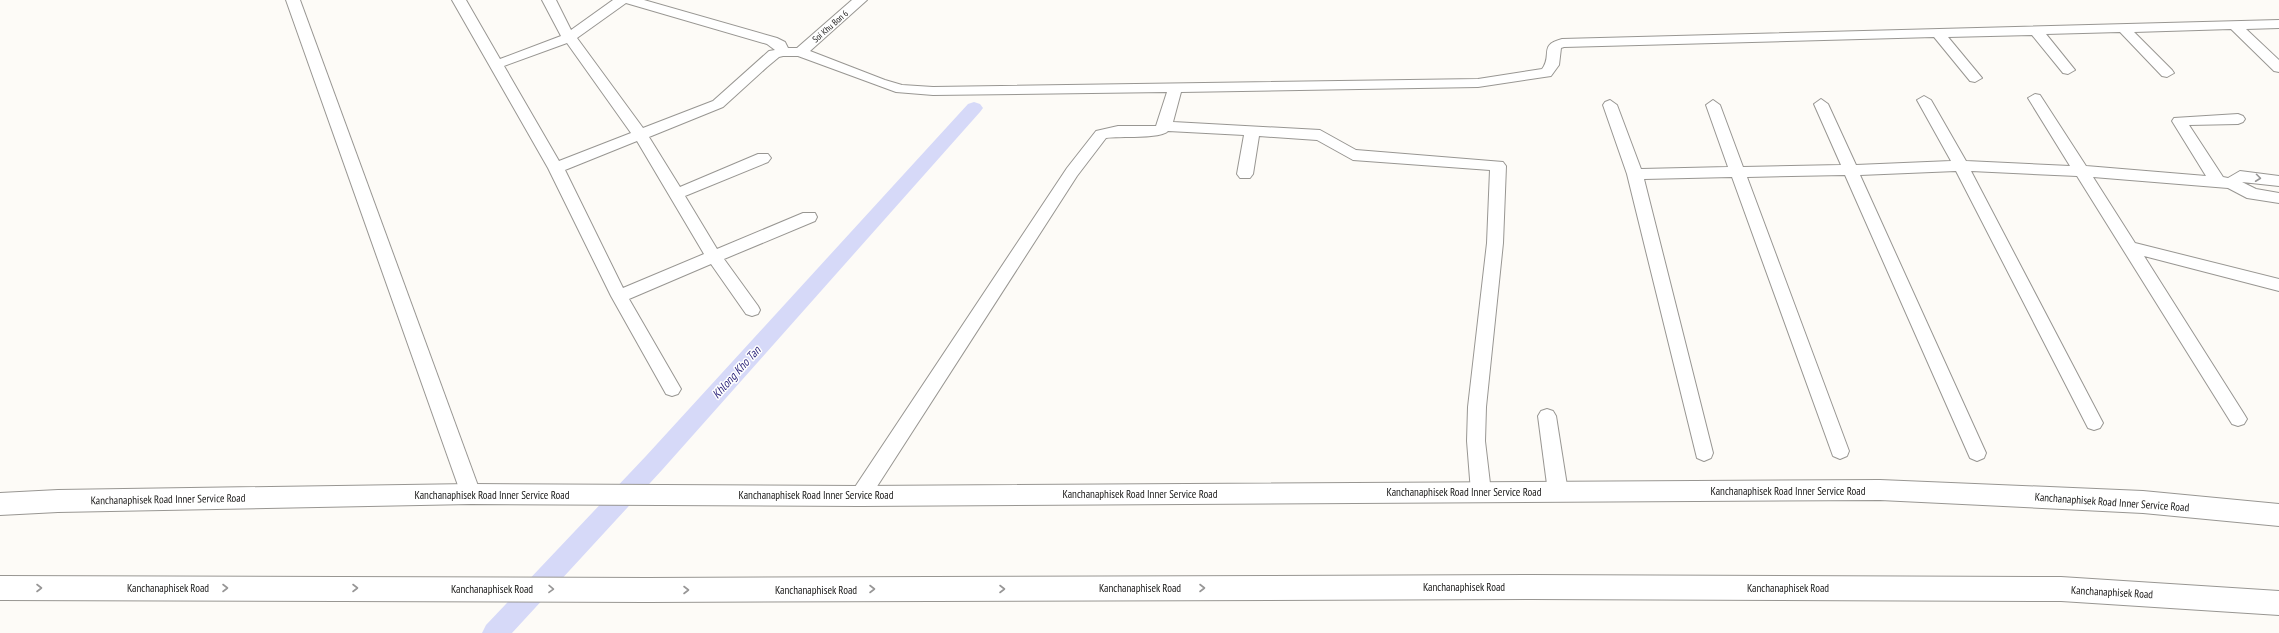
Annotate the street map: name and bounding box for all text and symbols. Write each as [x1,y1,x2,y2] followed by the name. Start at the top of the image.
[810,7,850,45] street label: Soi Khu Bon 6
[2255,173,2261,182] one-way arrow
[709,342,764,401] water label: Khlong Kho Tan
[1711,484,1866,498] street label: Kanchanaphisek Road Inner Service Road
[1387,485,1542,499] street label: Kanchanaphisek Road Inner Service Road
[1063,487,1218,501] street label: Kanchanaphisek Road Inner Service Road
[415,488,570,502] street label: Kanchanaphisek Road Inner Service Road
[739,488,894,502] street label: Kanchanaphisek Road Inner Service Road
[2034,490,2190,514] street label: Kanchanaphisek Road Inner Service Road
[90,491,246,507] street label: Kanchanaphisek Road Inner Service Road
[1423,580,1505,594] street label: Kanchanaphisek Road
[127,581,209,595] street label: Kanchanaphisek Road
[1099,581,1181,595] street label: Kanchanaphisek Road
[1747,581,1829,595] street label: Kanchanaphisek Road
[451,582,533,596] street label: Kanchanaphisek Road
[775,583,857,597] street label: Kanchanaphisek Road
[2071,583,2154,601] street label: Kanchanaphisek Road
[36,584,42,592] one-way arrow
[222,584,228,592] one-way arrow
[352,584,358,592] one-way arrow
[1199,584,1205,592] one-way arrow
[548,585,554,593] one-way arrow
[869,585,875,593] one-way arrow
[999,585,1005,593] one-way arrow
[683,586,689,594] one-way arrow

